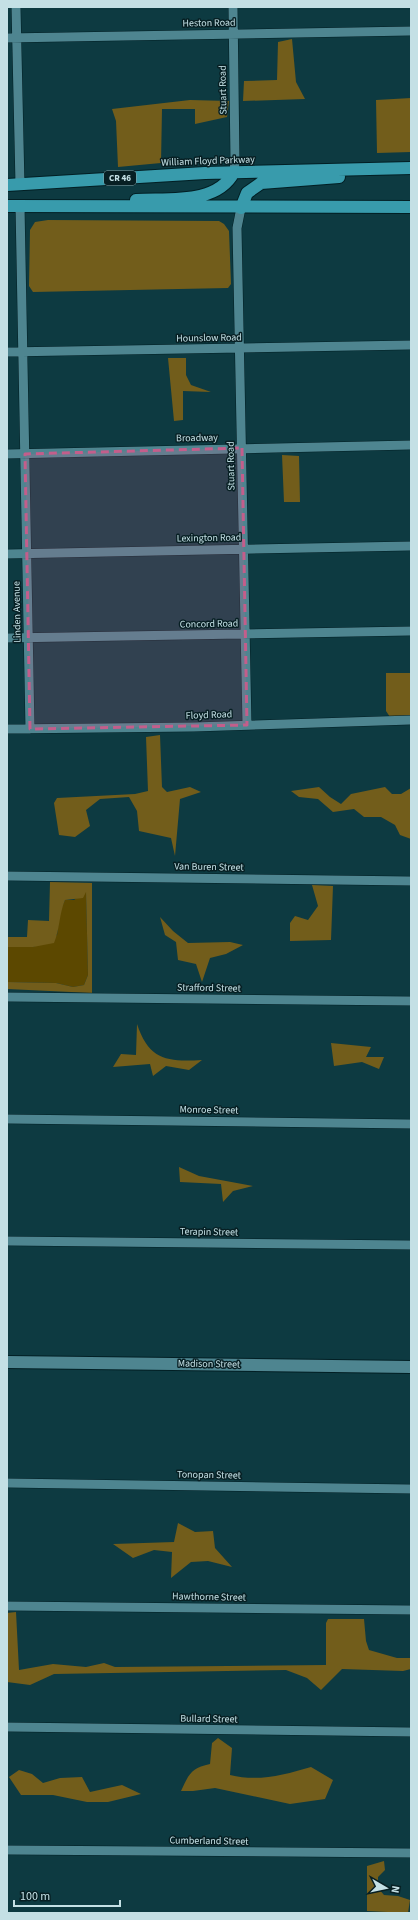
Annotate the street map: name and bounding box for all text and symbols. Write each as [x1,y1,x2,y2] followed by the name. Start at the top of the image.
[182,16,236,30] street label: Heston Road
[216,65,230,115] street label: Stuart Road
[161,152,255,170] street label: William Floyd Parkway
[104,171,136,185] road number: CR 46
[176,330,242,346] street label: Hounslow Road
[176,431,218,445] street label: Broadway
[224,441,238,491] street label: Stuart Road
[177,530,241,546] street label: Lexington Road
[9,581,25,643] street label: Linden Avenue
[179,616,239,632] street label: Concord Road
[186,707,232,723] street label: Floyd Road
[174,859,245,875] street label: Van Buren Street
[177,980,242,996] street label: Strafford Street
[179,1102,239,1118] street label: Monroe Street
[180,1224,239,1240] street label: Terapin Street
[178,1356,241,1372] street label: Madison Street
[177,1467,242,1483] street label: Tonopan Street
[172,1589,247,1605] street label: Hawthorne Street
[180,1711,238,1727] street label: Bullard Street
[169,1833,249,1849] street label: Cumberland Street
[366,1868,406,1908] north arrow
[14,1882,120,1908] scale bar
[387,1885,403,1894] text: N
[20,1888,50,1905] text: 100 m

